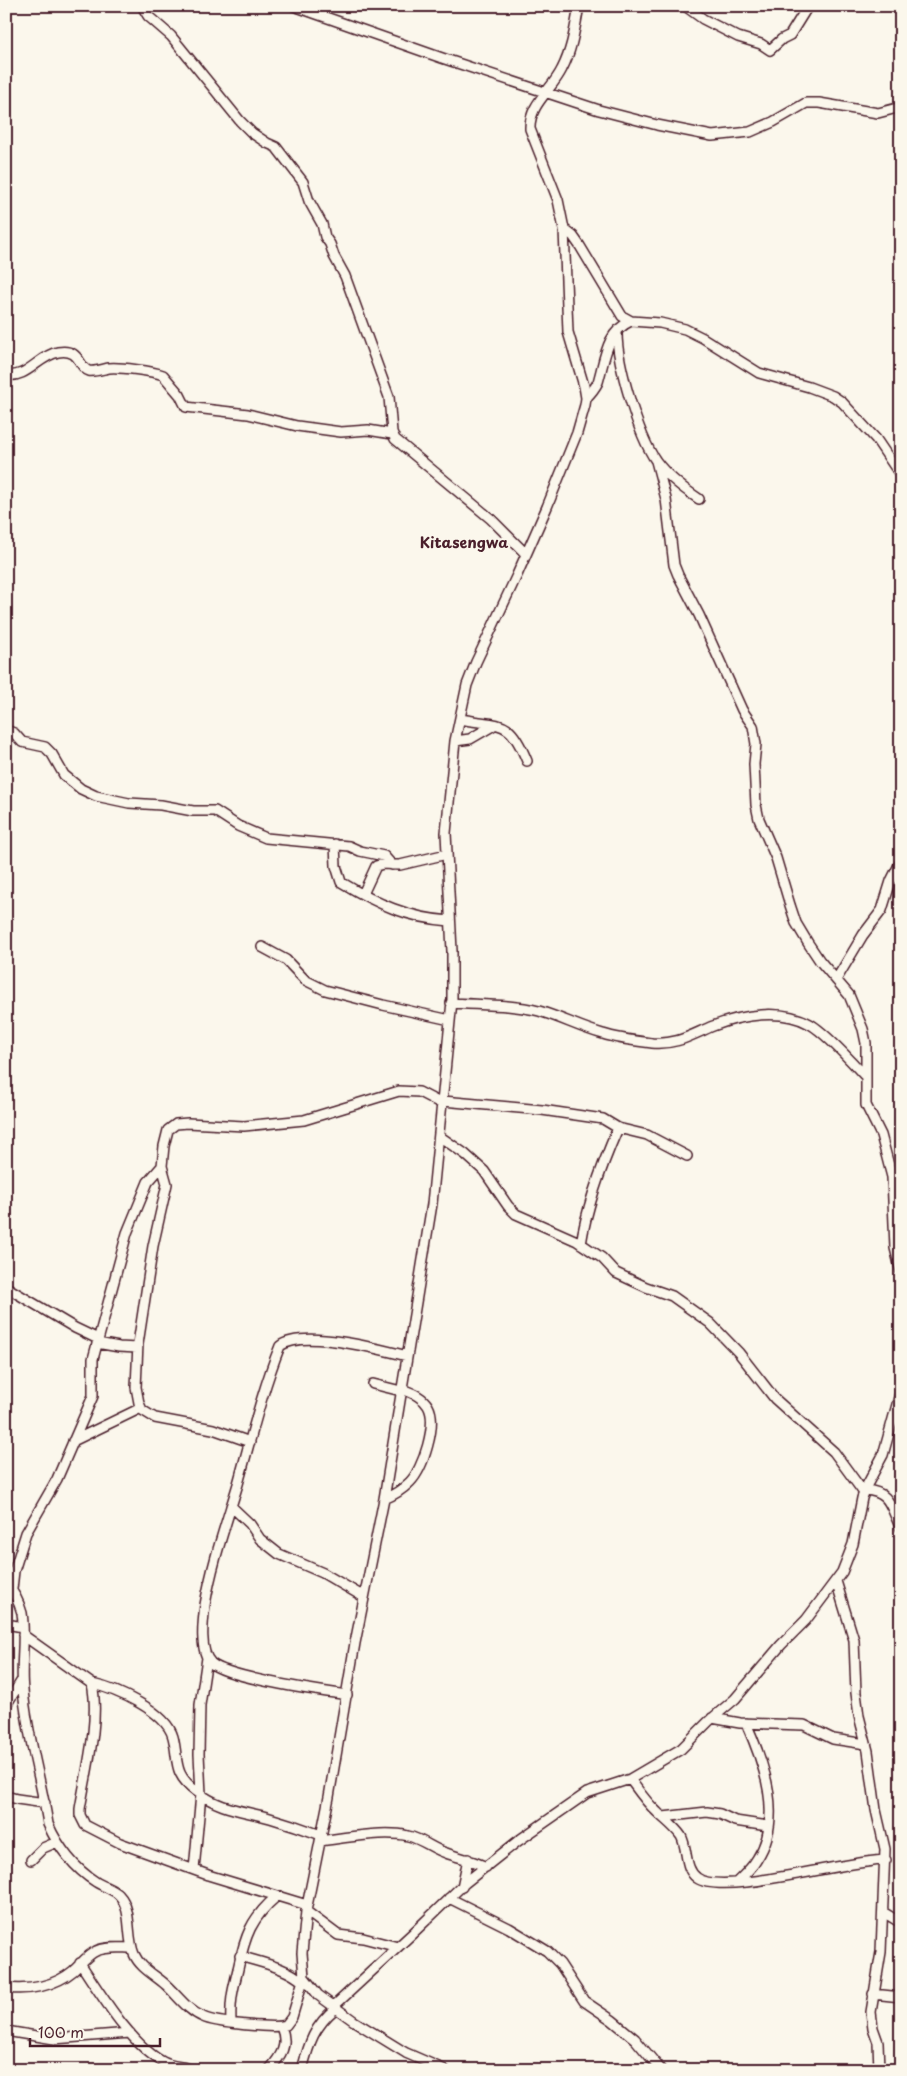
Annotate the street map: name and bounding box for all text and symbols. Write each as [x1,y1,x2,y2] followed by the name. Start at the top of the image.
[420,530,508,553] district label: Kitasengwa
[30,2016,160,2048] scale bar
[38,2020,84,2043] text: 100 m

